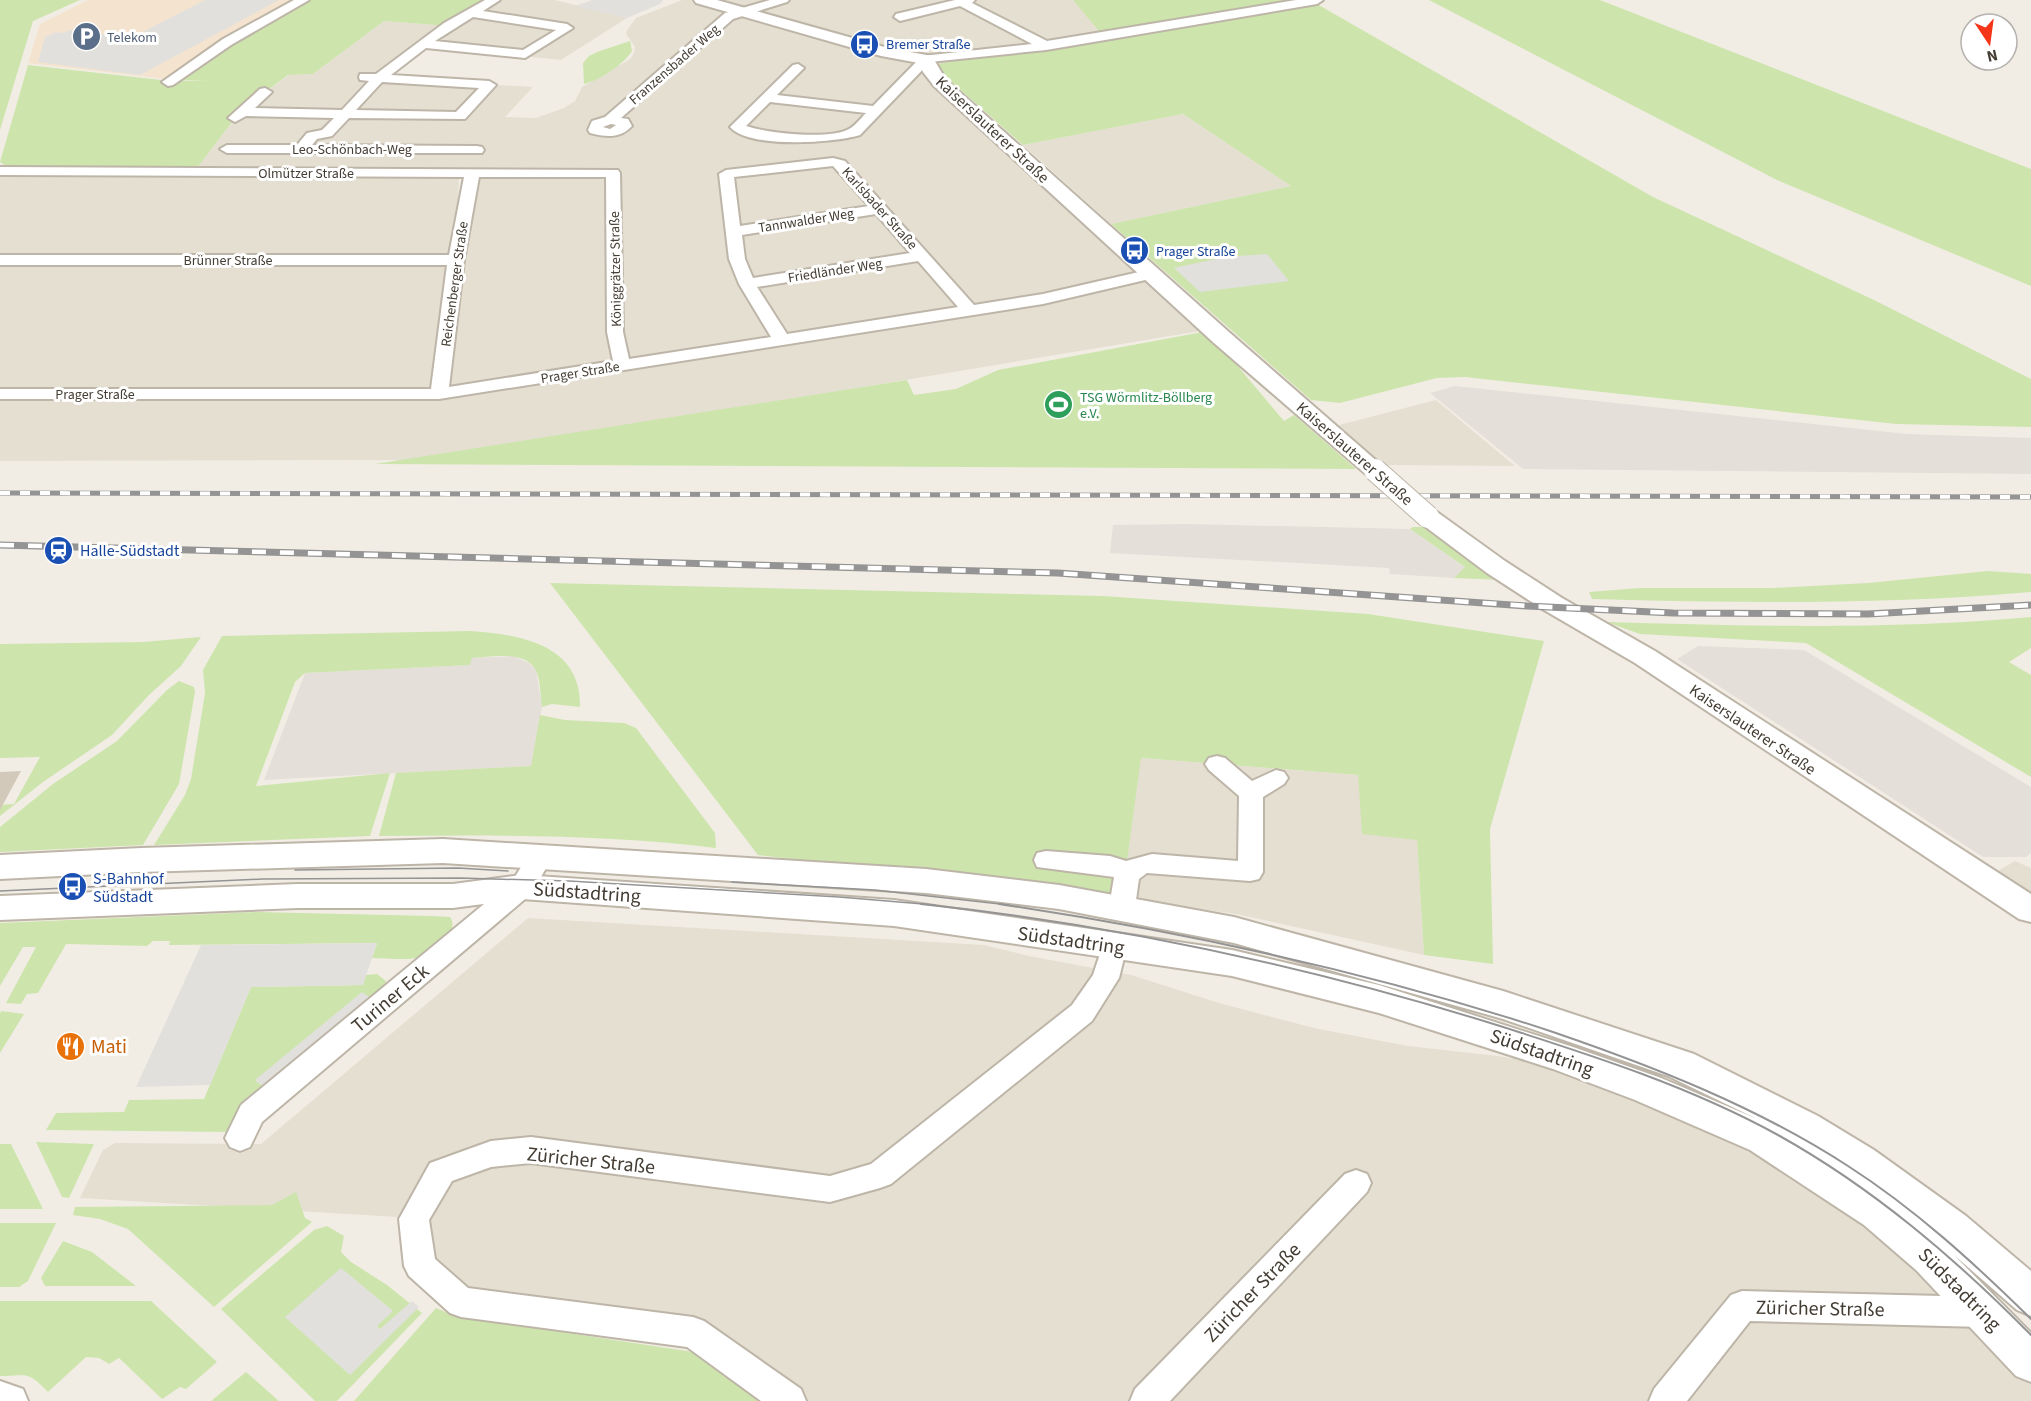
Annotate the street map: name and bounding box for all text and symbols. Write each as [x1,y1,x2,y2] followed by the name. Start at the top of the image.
[1959,12,2019,72] north arrow
[625,20,724,110] street label: Franzensbader Weg
[70,21,102,53] parking icon: Telekom
[107,28,157,48] place label: Telekom
[849,28,881,60] bus stop icon: Bremer Straße
[886,35,971,55] place label: Bremer Straße
[1984,44,2000,68] text: N
[931,71,1054,188] street label: Kaiserslauterer Straße
[292,140,412,160] street label: Leo-Schönbach-Weg
[837,163,922,254] street label: Karlsbader Straße
[258,164,354,184] street label: Olmützer Straße
[757,204,855,238] street label: Tannwalder Weg
[605,211,627,327] street label: Königgrätzer Straße
[436,220,474,348] street label: Reichenberger Straße
[1119,235,1151,267] bus stop icon: Prager Straße
[1156,242,1235,262] place label: Prager Straße
[183,251,273,271] street label: Brünner Straße
[787,254,884,288] street label: Friedländer Weg
[539,357,621,389] street label: Prager Straße
[55,385,135,405] street label: Prager Straße
[1080,388,1212,424] place label: TSG Wörmlitz-Böllberg e.V.
[1043,389,1075,421] sports icon: TSG Wörmlitz-Böllberg e.V.
[1291,397,1417,511] street label: Kaiserslauterer Straße
[43,534,75,566] station icon: Halle-Südstadt
[80,540,180,562] place label: Halle-Südstadt
[1685,679,1820,780] street label: Kaiserslauterer Straße
[93,868,165,908] place label: S-Bahnhof Südstadt
[56,871,88,903] bus stop icon: S-Bahnhof Südstadt
[532,875,642,911] street label: Südstadtring
[1016,920,1126,962] street label: Südstadtring
[346,958,436,1040] street label: Turiner Eck
[1486,1022,1597,1084] street label: Südstadtring
[54,1030,86,1062] restaurant icon: Mati
[91,1033,127,1061] place label: Mati
[525,1140,657,1182] street label: Züricher Straße
[1198,1237,1308,1349] street label: Züricher Straße
[1911,1242,2007,1338] street label: Südstadtring
[1755,1294,1885,1324] street label: Züricher Straße

